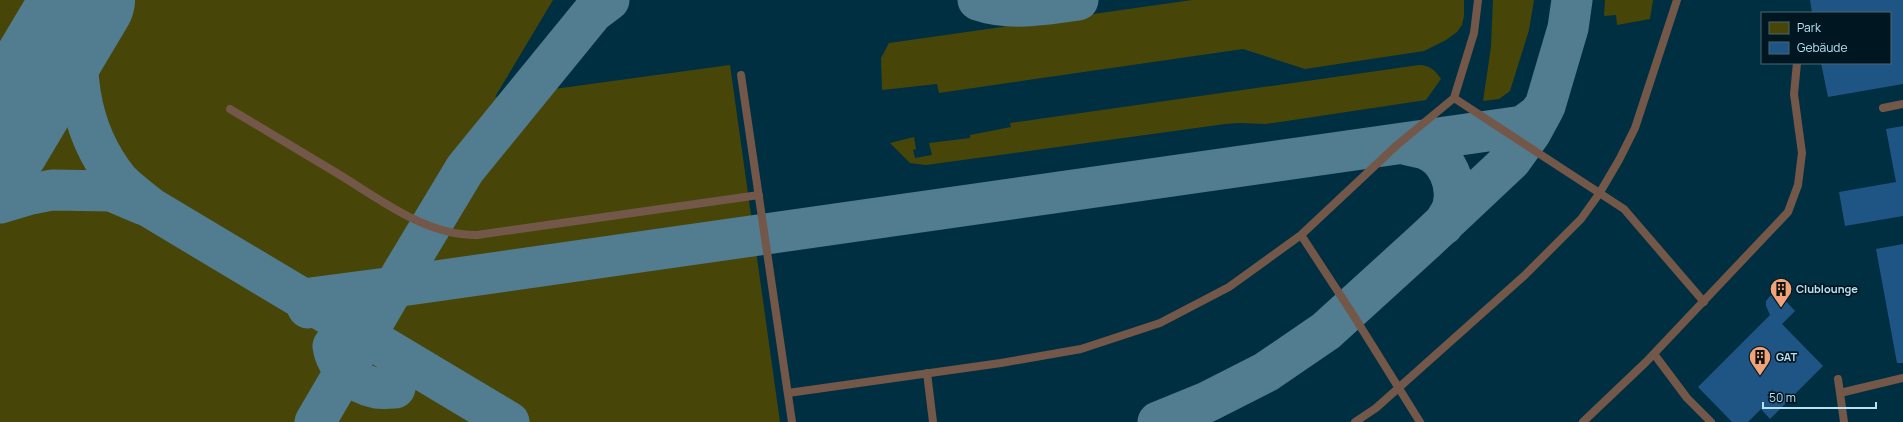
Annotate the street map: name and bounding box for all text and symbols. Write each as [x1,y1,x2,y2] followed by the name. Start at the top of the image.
[1761,12,1891,64] legend
[1797,19,1822,36] text: Park
[1797,39,1848,56] text: Gebäude
[1768,276,1794,309] building icon: Clublounge
[1796,281,1858,296] place label: Clublounge
[1747,344,1773,377] building icon: GAT
[1776,349,1798,364] place label: GAT
[1763,384,1876,410] scale bar
[1769,389,1796,406] text: 50 m

